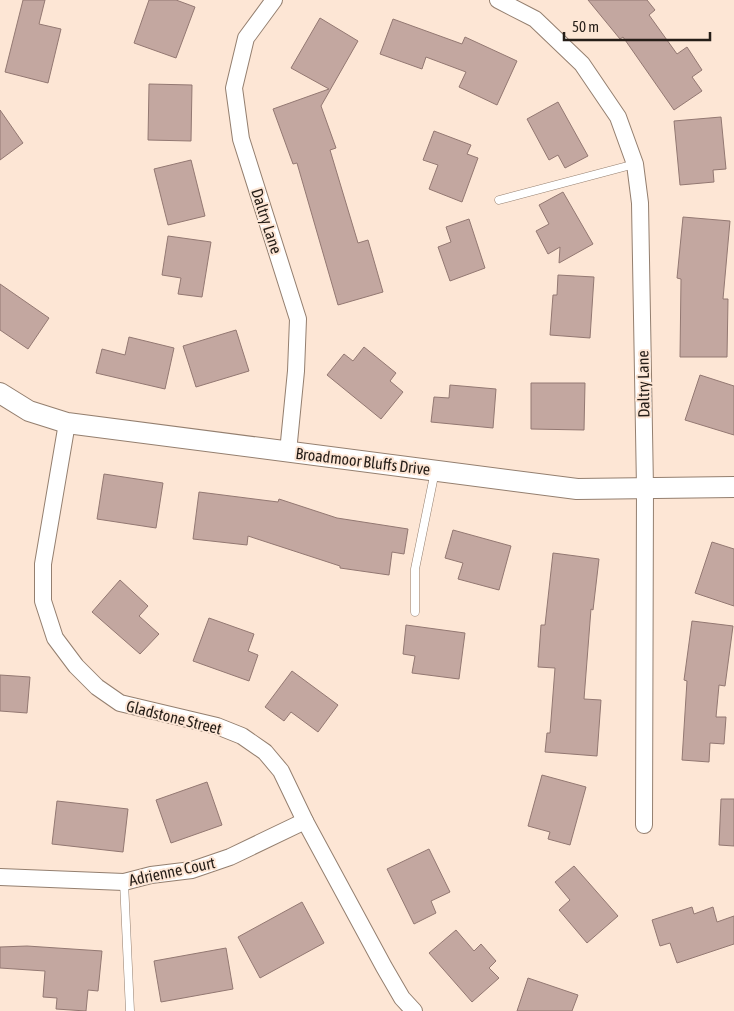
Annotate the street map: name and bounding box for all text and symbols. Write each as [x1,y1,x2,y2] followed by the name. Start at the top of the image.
[564,10,710,42] scale bar
[572,18,599,35] text: 50 m
[247,186,286,256] street label: Daltry Lane
[633,350,654,418] street label: Daltry Lane
[295,444,431,478] street label: Broadmoor Bluffs Drive
[124,696,224,738] street label: Gladstone Street
[127,853,217,889] street label: Adrienne Court

